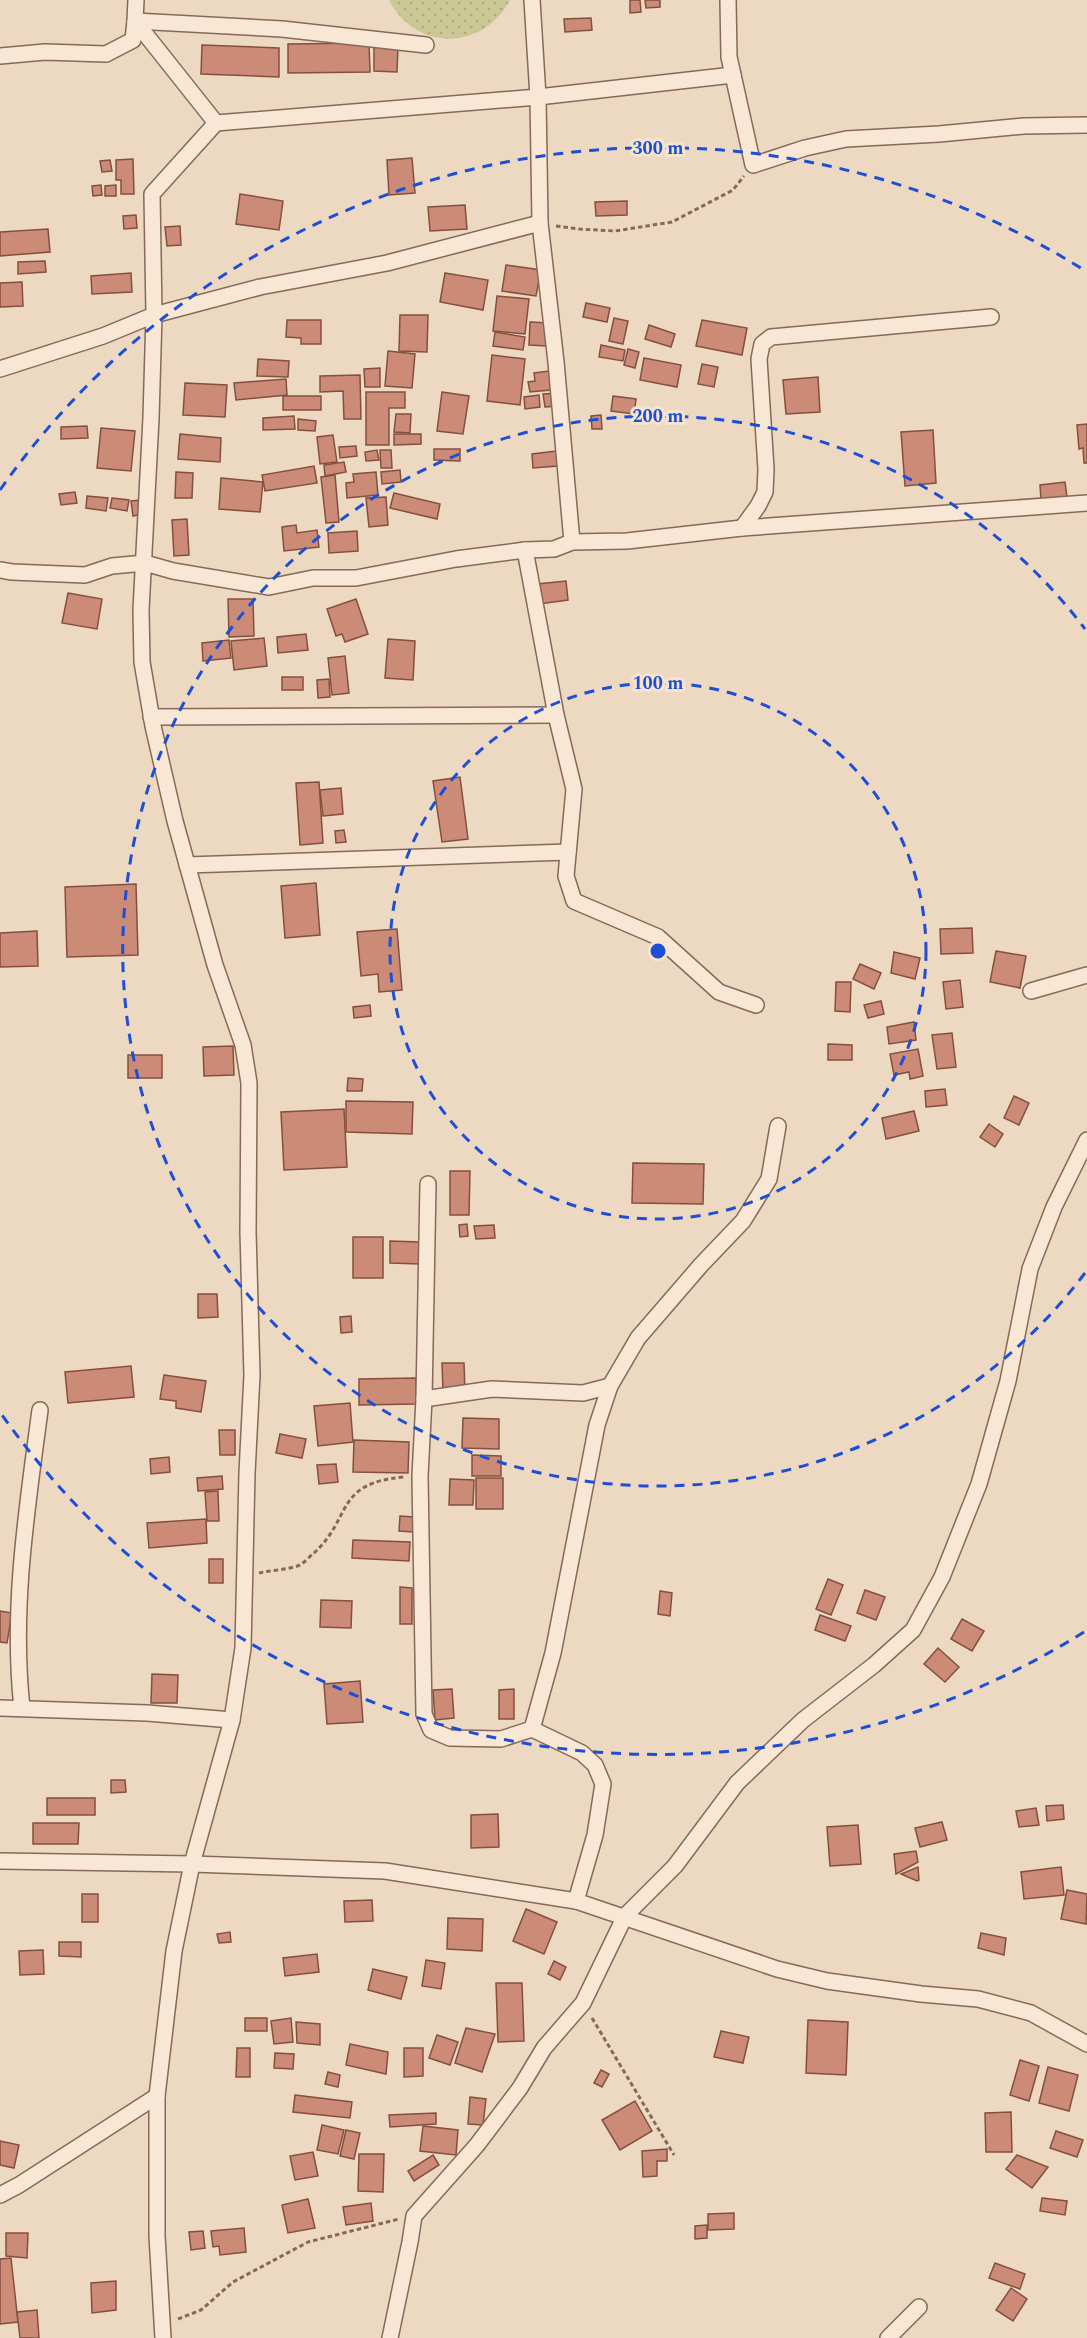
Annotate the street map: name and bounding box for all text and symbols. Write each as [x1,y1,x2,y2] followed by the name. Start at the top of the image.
[632,135,684,162] text: 300 m
[632,403,684,430] text: 200 m
[632,670,684,697] text: 100 m
[648,941,668,961] centre of rings

